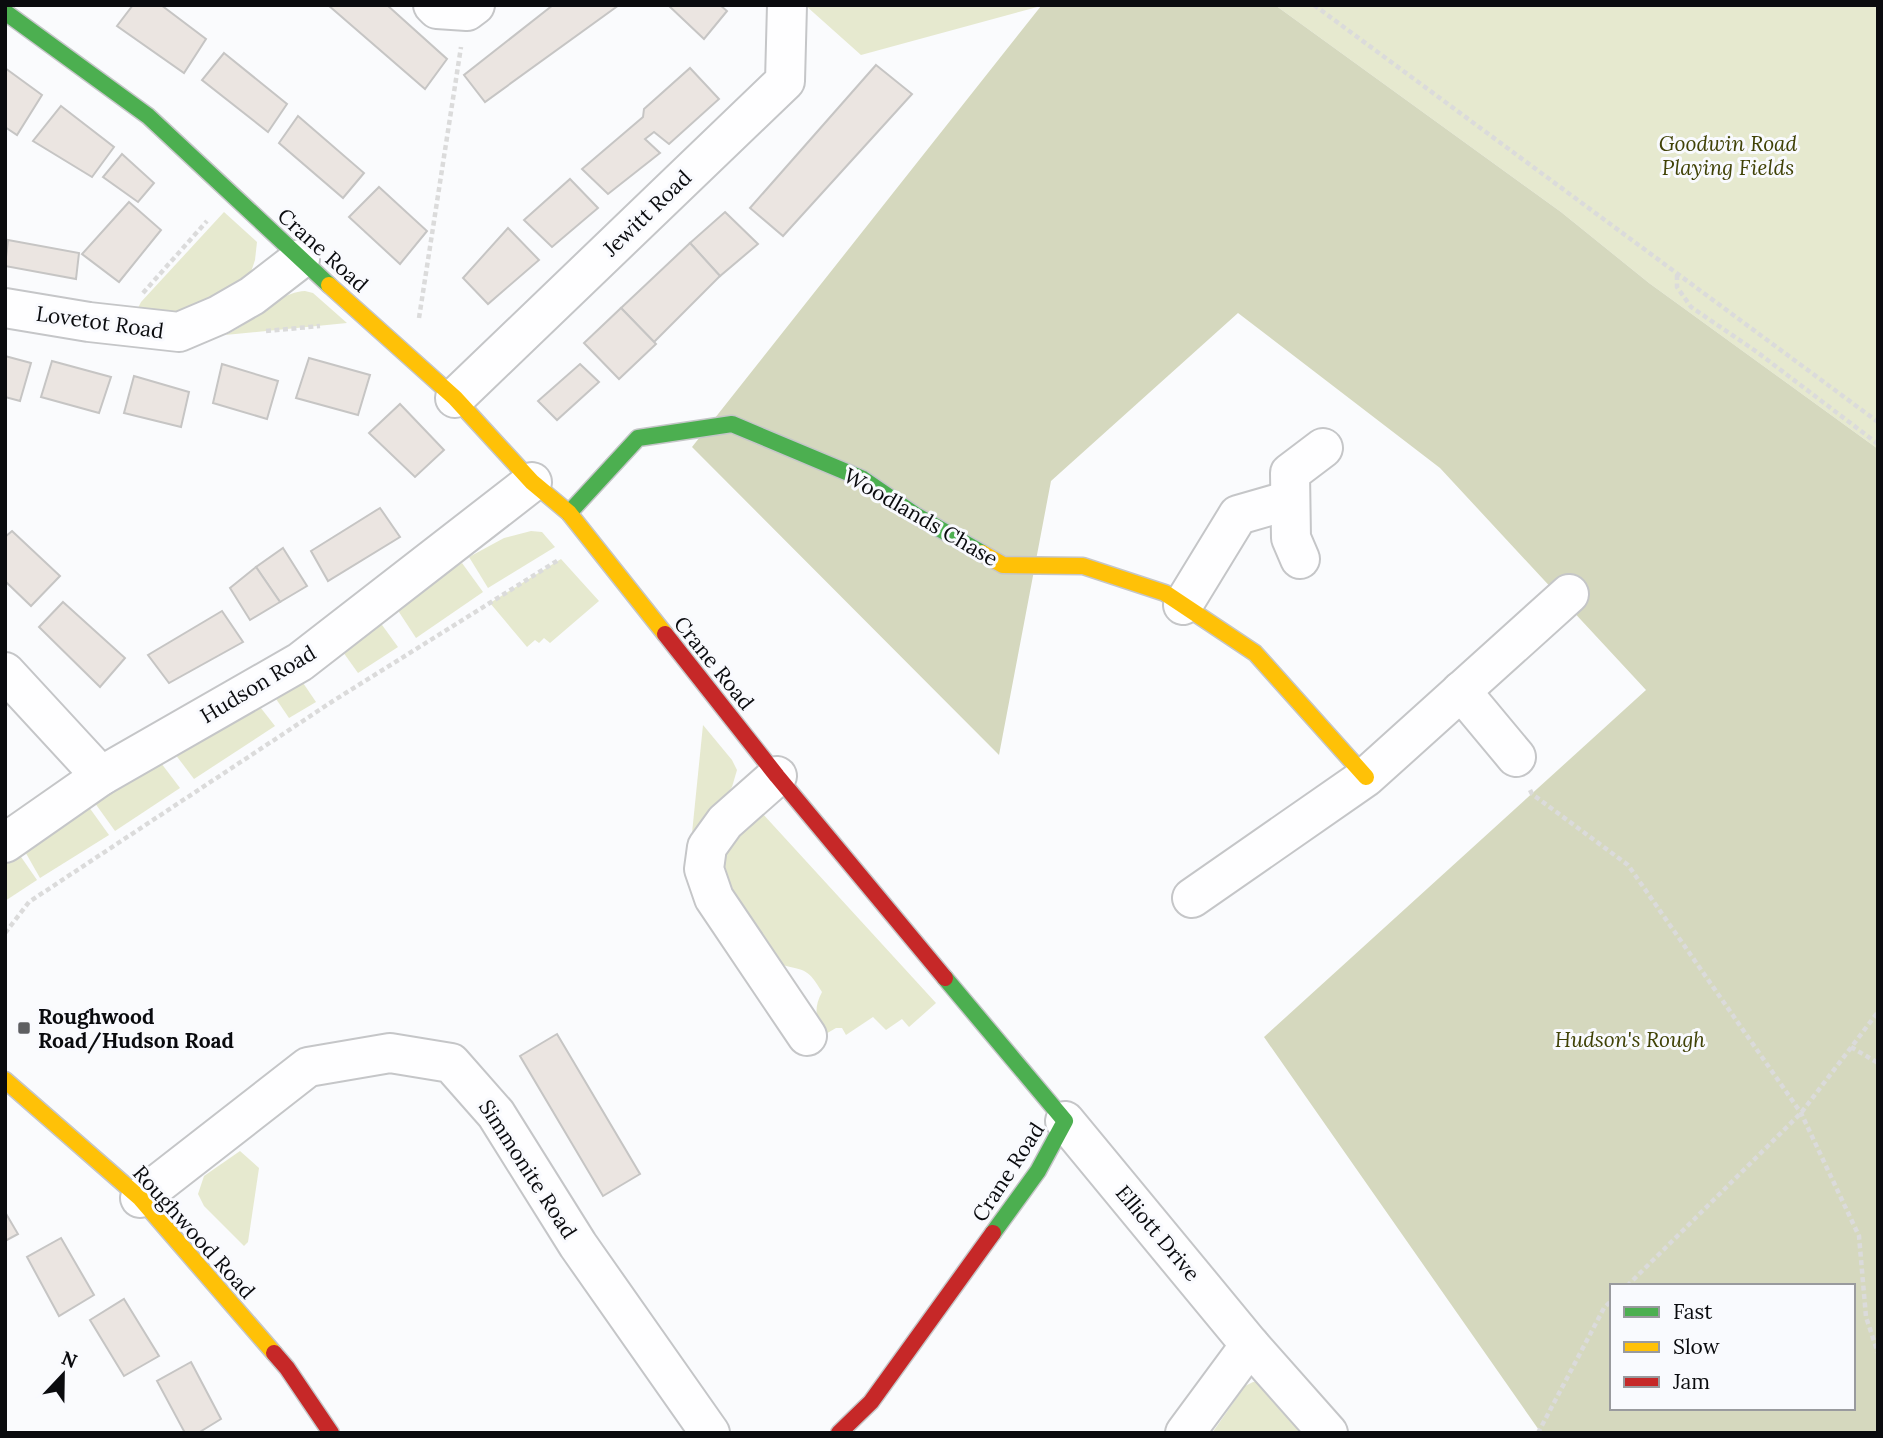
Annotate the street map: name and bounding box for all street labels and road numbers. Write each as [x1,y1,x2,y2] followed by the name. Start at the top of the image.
[596,164,697,263] street label: Jewitt Road
[272,202,374,298] street label: Crane Road
[34,300,166,344] street label: Lovetot Road
[839,462,1003,572] street label: Woodlands Chase
[668,611,760,715] street label: Crane Road
[195,639,321,729] street label: Hudson Road
[473,1094,583,1244] street label: Simmonite Road
[966,1117,1050,1227] street label: Crane Road
[127,1160,261,1304] street label: Roughwood Road
[1110,1179,1206,1287] street label: Elliott Drive

